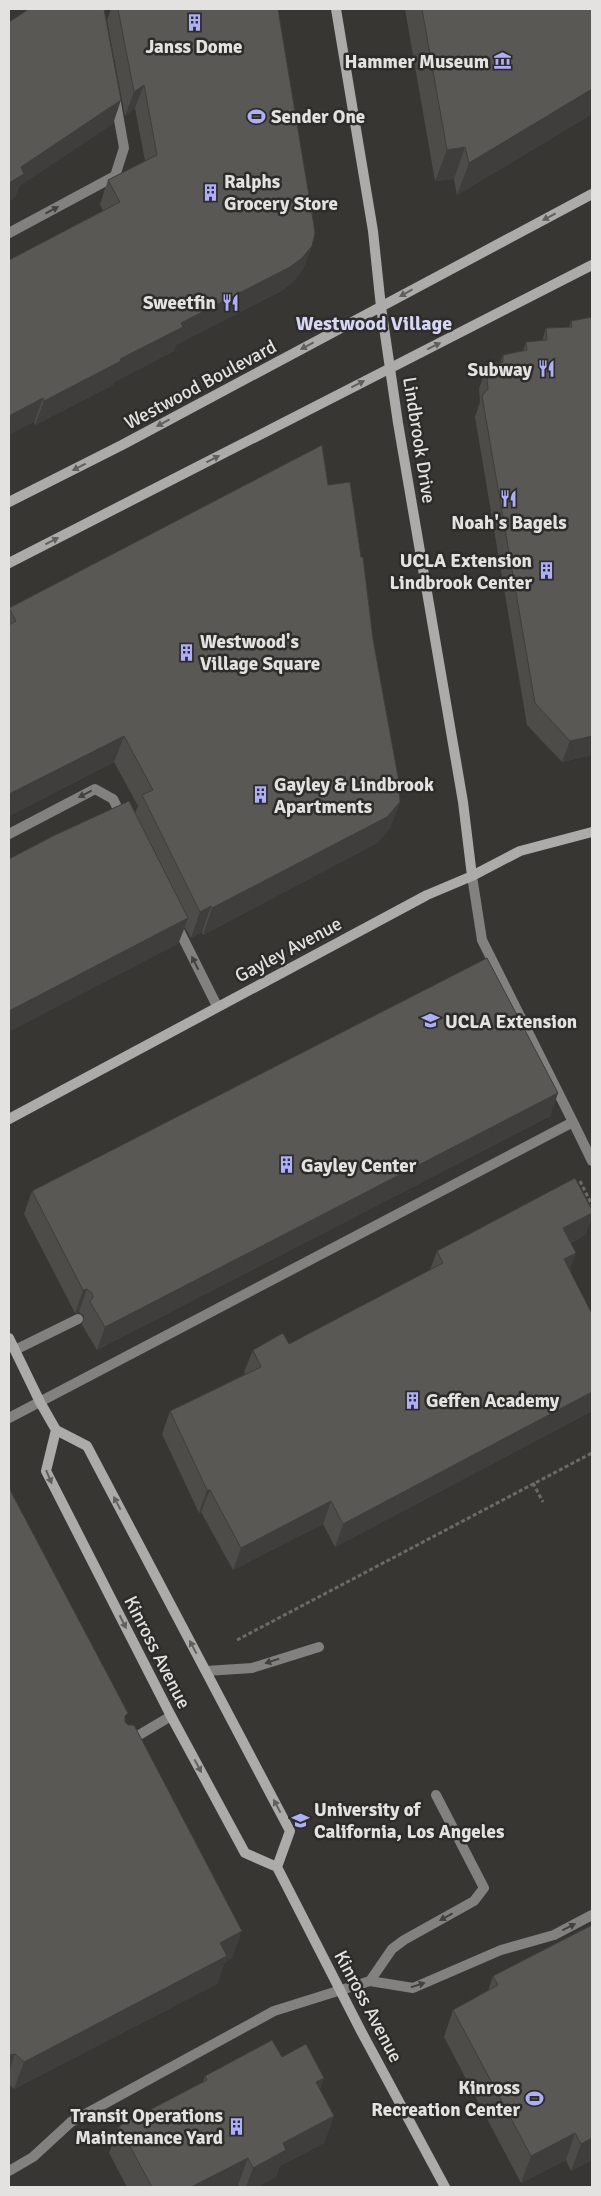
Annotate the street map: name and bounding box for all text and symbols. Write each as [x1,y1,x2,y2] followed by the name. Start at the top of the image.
[184,13,204,33] building icon: Janss Dome
[145,35,243,59] place label: Janss Dome
[344,50,489,74] place label: Hammer Museum
[493,51,513,71] museum icon: Hammer Museum
[271,105,365,129] place label: Sender One
[247,106,267,126] sports icon: Sender One
[224,170,338,216] place label: Ralphs Grocery Store
[200,182,220,202] building icon: Ralphs Grocery Store
[44,206,59,214] one-way arrow
[542,213,556,221] one-way arrow
[399,289,412,298] one-way arrow
[143,291,216,315] place label: Sweetfin
[220,292,240,312] restaurant icon: Sweetfin
[296,311,452,336] district label: Westwood Village
[120,335,281,435] street label: Westwood Boulevard
[299,342,314,350] one-way arrow
[427,342,441,350] one-way arrow
[468,358,533,382] place label: Subway
[536,359,556,379] restaurant icon: Subway
[397,375,441,505] street label: Lindbrook Drive
[350,380,365,388] one-way arrow
[156,419,171,427] one-way arrow
[206,455,220,463] one-way arrow
[72,463,86,471] one-way arrow
[499,489,519,509] restaurant icon: Noah's Bagels
[451,511,567,535] place label: Noah's Bagels
[45,537,59,545] one-way arrow
[389,549,532,595] place label: UCLA Extension Lindbrook Center
[536,561,556,581] building icon: UCLA Extension Lindbrook Center
[200,630,320,676] place label: Westwood's Village Square
[176,642,196,662] building icon: Westwood's Village Square
[274,773,434,819] place label: Gayley & Lindbrook Apartments
[250,785,270,805] building icon: Gayley & Lindbrook Apartments
[78,790,92,798] one-way arrow
[231,912,346,988] street label: Gayley Avenue
[191,955,199,970] one-way arrow
[445,1010,577,1034] place label: UCLA Extension
[421,1011,441,1031] school or university icon: UCLA Extension
[301,1154,417,1178] place label: Gayley Center
[277,1155,297,1175] building icon: Gayley Center
[426,1389,560,1413] place label: Geffen Academy
[402,1390,422,1410] building icon: Geffen Academy
[46,1470,54,1484] one-way arrow
[113,1496,121,1510] one-way arrow
[118,1592,196,1713] street label: Kinross Avenue
[119,1614,127,1629] one-way arrow
[189,1639,197,1654] one-way arrow
[265,1658,280,1666] one-way arrow
[194,1758,202,1773] one-way arrow
[314,1798,504,1844] place label: University of California, Los Angeles
[273,1799,281,1813] one-way arrow
[290,1810,310,1830] school or university icon: University of California, Los Angeles
[439,1913,453,1921] one-way arrow
[561,1923,576,1931] one-way arrow
[329,1946,408,2067] street label: Kinross Avenue
[410,1981,425,1989] one-way arrow
[371,2076,520,2122] place label: Kinross Recreation Center
[524,2088,544,2108] sports icon: Kinross Recreation Center
[71,2104,223,2150] place label: Transit Operations Maintenance Yard
[227,2116,247,2136] building icon: Transit Operations Maintenance Yard

